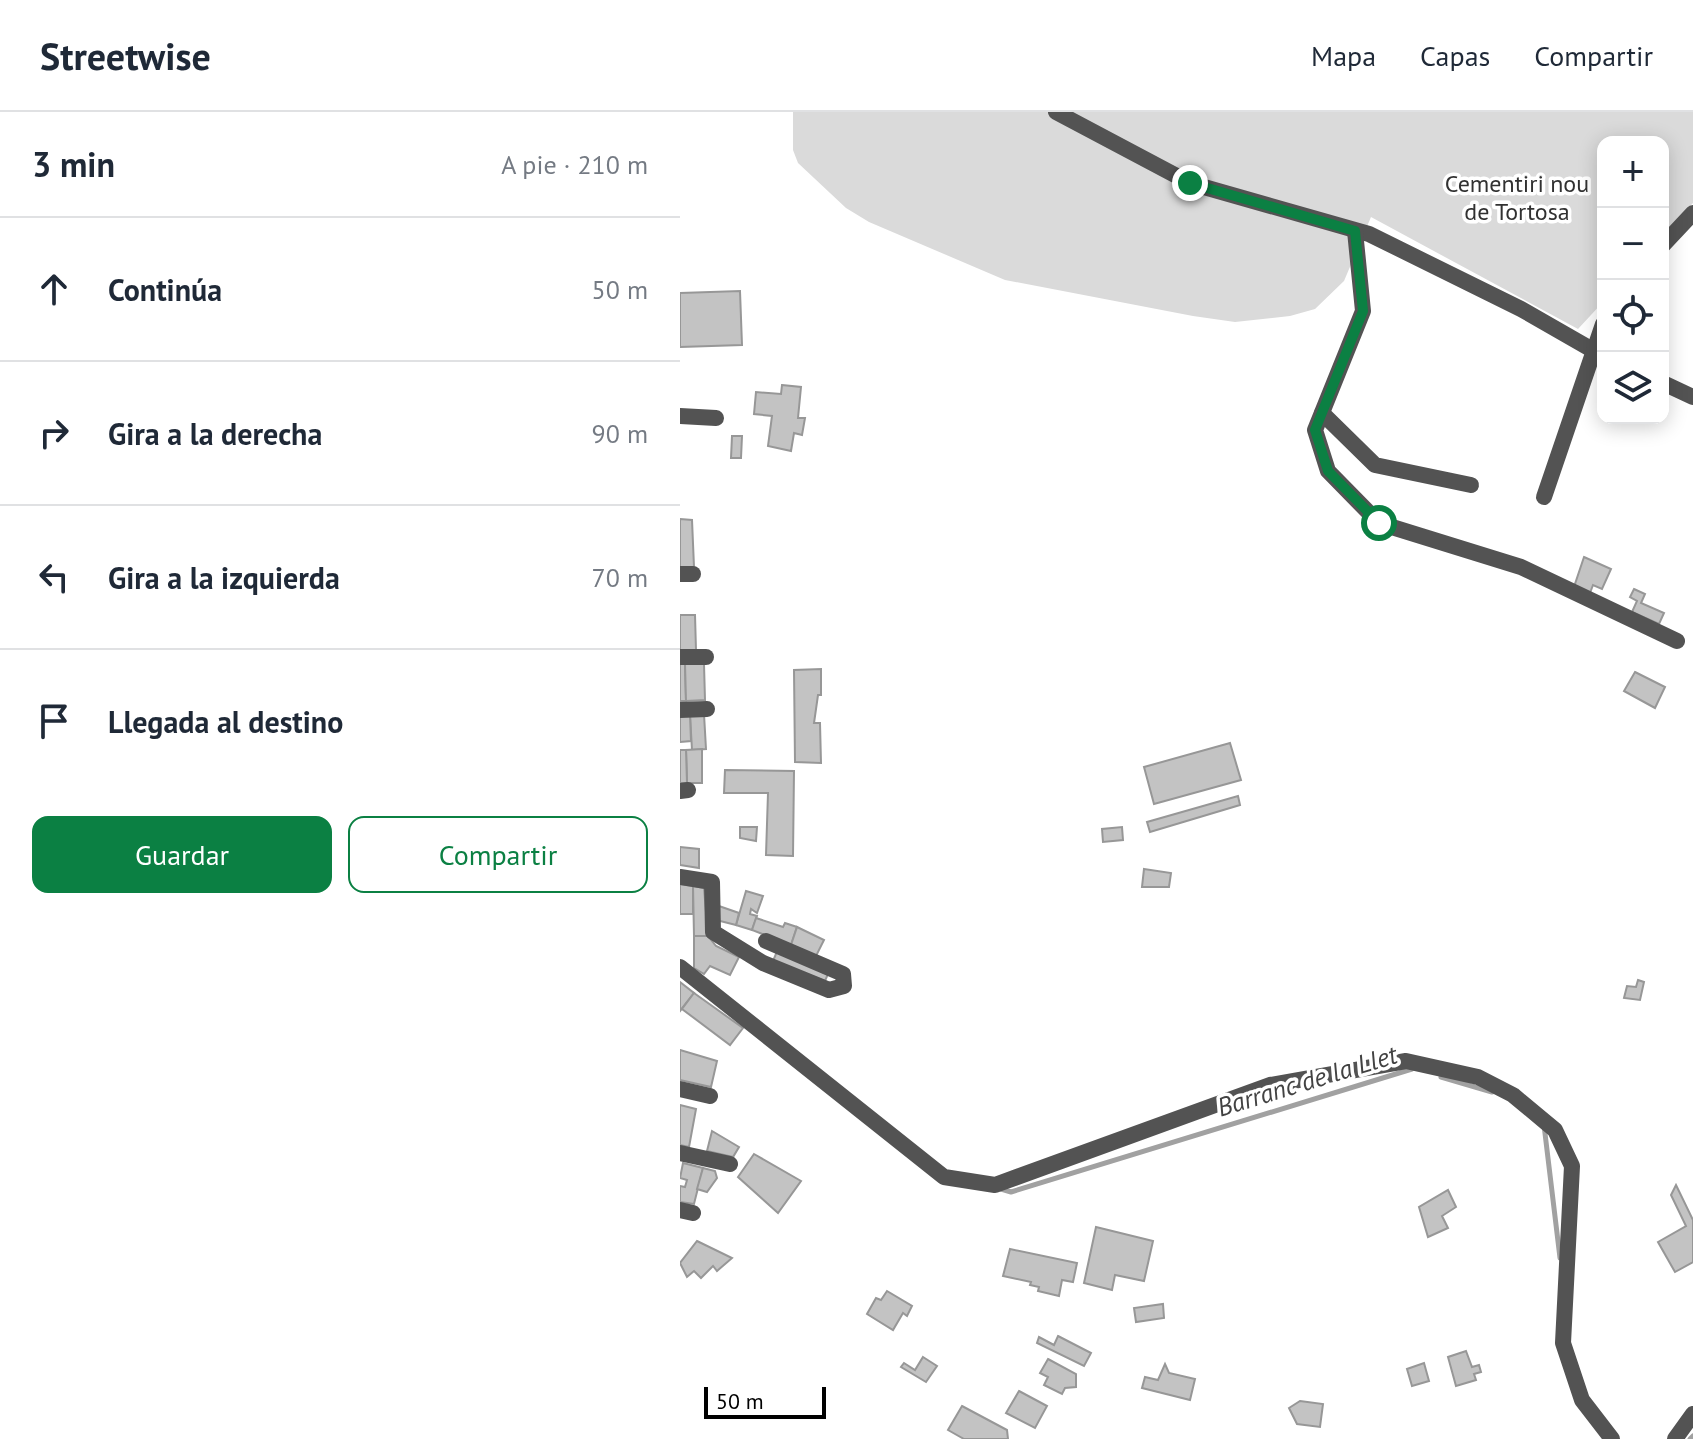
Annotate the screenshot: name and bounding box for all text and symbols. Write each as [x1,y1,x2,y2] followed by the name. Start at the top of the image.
[40,31,211,80] text: Streetwise
[1311,37,1376,74] text: Mapa
[1420,37,1490,74] text: Capas
[1534,37,1653,74] text: Compartir
[1597,136,1669,424] map controls
[1597,136,1669,208] button: +
[32,142,115,186] text: 3 min
[501,148,648,181] text: A pie · 210 m
[1172,165,1208,201] route end
[1445,168,1589,227] park label: Cementiri nou de Tortosa
[1597,208,1669,280] button: −
[32,267,76,311] icon: ahead
[108,270,222,309] text: Continúa
[592,273,648,306] text: 50 m
[1597,280,1669,352] button: locate
[1597,352,1669,424] button: layers
[32,411,76,455] icon: right
[108,414,322,453] text: Gira a la derecha
[592,417,648,450] text: 90 m
[1361,505,1397,541] route start
[32,555,76,599] icon: left
[108,558,340,597] text: Gira a la izquierda
[592,561,648,594] text: 70 m
[32,699,76,743] icon: arrive
[108,702,343,741] text: Llegada al destino
[32,816,332,893] button: Guardar
[348,816,648,893] button: Compartir
[1213,1037,1403,1124] water label: Barranc de la Llet
[704,1383,826,1419] scale bar
[716,1387,764,1415] text: 50 m

